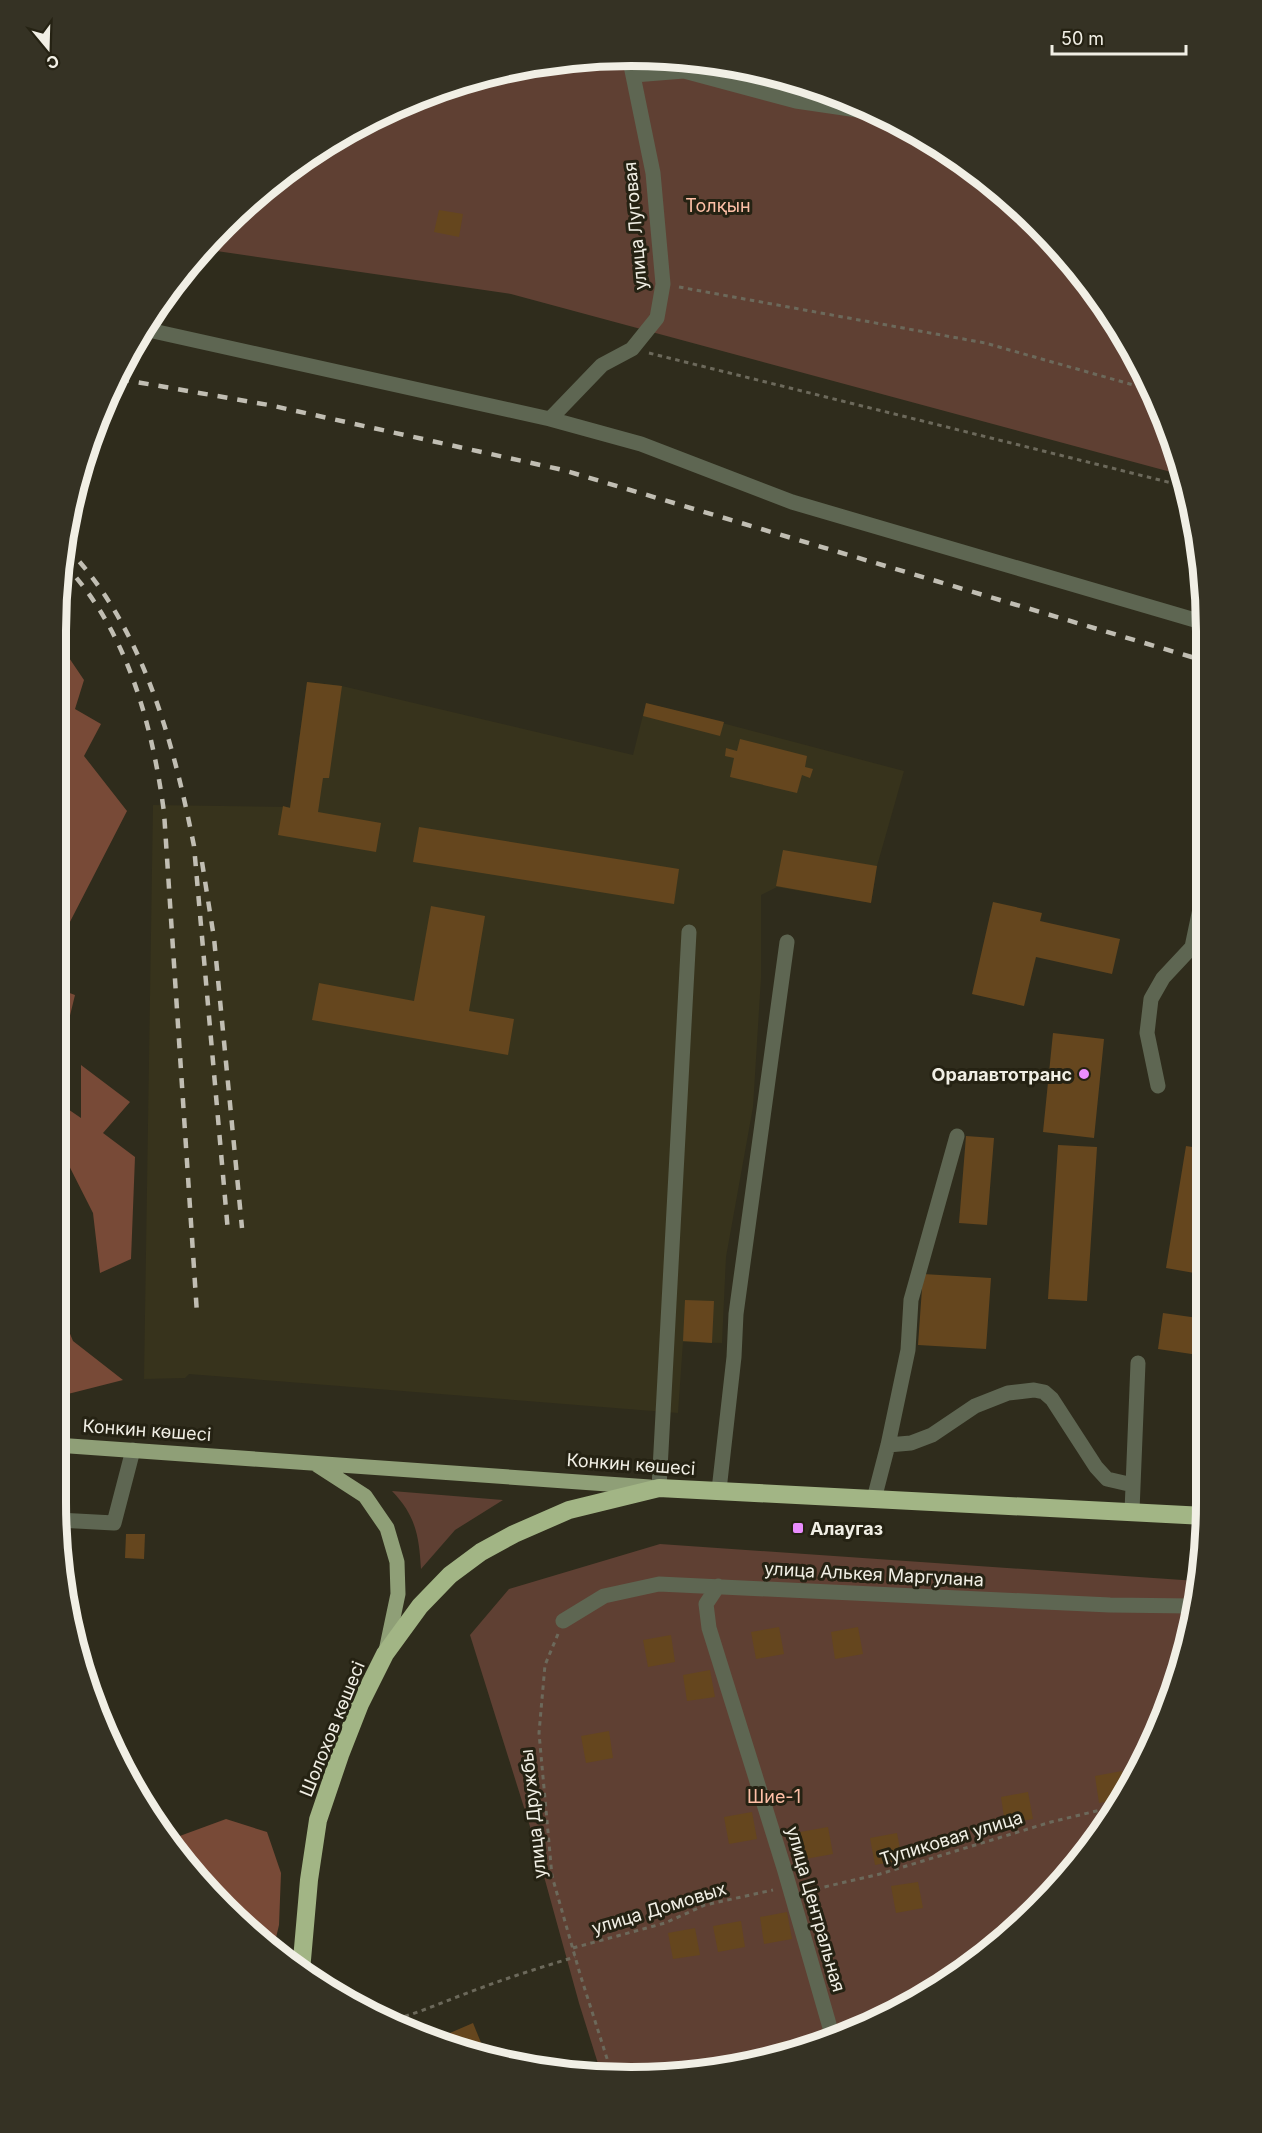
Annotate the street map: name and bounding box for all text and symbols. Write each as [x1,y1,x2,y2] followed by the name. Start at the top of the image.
[18,18,78,78] north arrow
[1052,18,1186,56] scale bar
[1061,28,1104,49] text: 50 m
[44,51,62,74] text: С
[619,161,651,291] street label: улица Луговая
[685,195,751,216] park label: Толқын
[932,1064,1072,1085] place label: Оралавтотранс
[1077,1067,1091,1081] marker: Оралавтотранс
[82,1415,212,1445] street label: Конкин көшесі
[566,1449,696,1479] street label: Конкин көшесі
[810,1518,883,1539] place label: Алаугаз
[791,1521,805,1535] marker: Алаугаз
[764,1558,984,1590] street label: улица Алькея Маргулана
[295,1658,369,1800] street label: Шолохов көшесі
[516,1748,550,1880] street label: улица Дружбы
[747,1786,801,1807] park label: Шие-1
[877,1806,1025,1870] street label: Тупиковая улица
[782,1824,850,1994] street label: улица Центральная
[589,1877,729,1938] street label: улица Домовых

